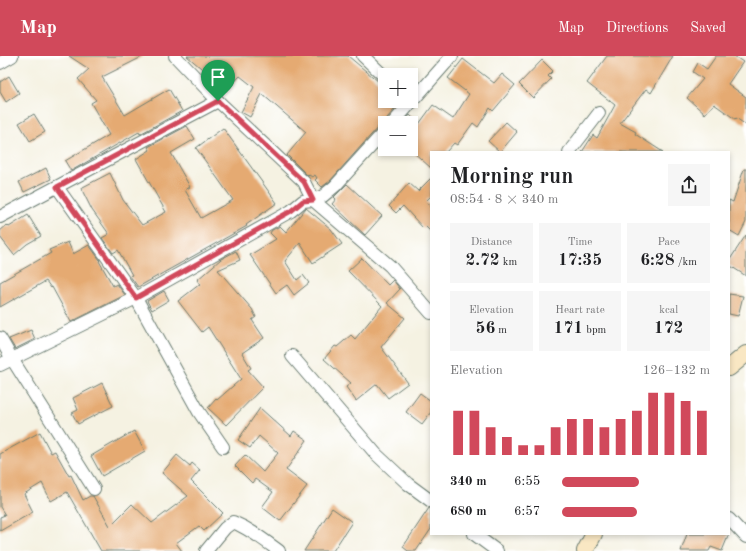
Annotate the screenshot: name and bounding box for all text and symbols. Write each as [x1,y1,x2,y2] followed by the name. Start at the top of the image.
[20,19,57,38] text: Map
[558,21,584,35] text: Map
[606,21,668,35] text: Directions
[690,21,726,35] text: Saved
[201,60,235,101] pin
[207,66,229,88] icon: arrive
[378,68,418,156] map controls
[378,68,418,108] button: +
[378,116,418,156] button: −
[668,164,710,206] button: share
[450,166,573,188] text: Morning run
[450,193,558,206] text: 08:54 · 8 × 340 m
[471,237,512,248] text: Distance
[568,237,592,248] text: Time
[658,237,680,248] text: Pace
[465,252,500,269] text: 2.72
[558,252,602,269] text: 17:35
[640,252,675,269] text: 6:28
[500,257,517,268] text: km
[675,257,697,268] text: /km
[469,305,514,316] text: Elevation
[555,305,605,316] text: Heart rate
[659,305,678,316] text: kcal
[476,320,495,337] text: 56
[554,320,583,337] text: 171
[654,320,683,337] text: 172
[495,325,507,336] text: m
[583,325,606,336] text: bpm
[450,364,503,377] text: Elevation
[643,364,710,377] text: 126–132 m
[450,475,487,488] text: 340 m
[514,475,540,488] text: 6:55
[450,505,487,518] text: 680 m
[514,505,540,518] text: 6:57

